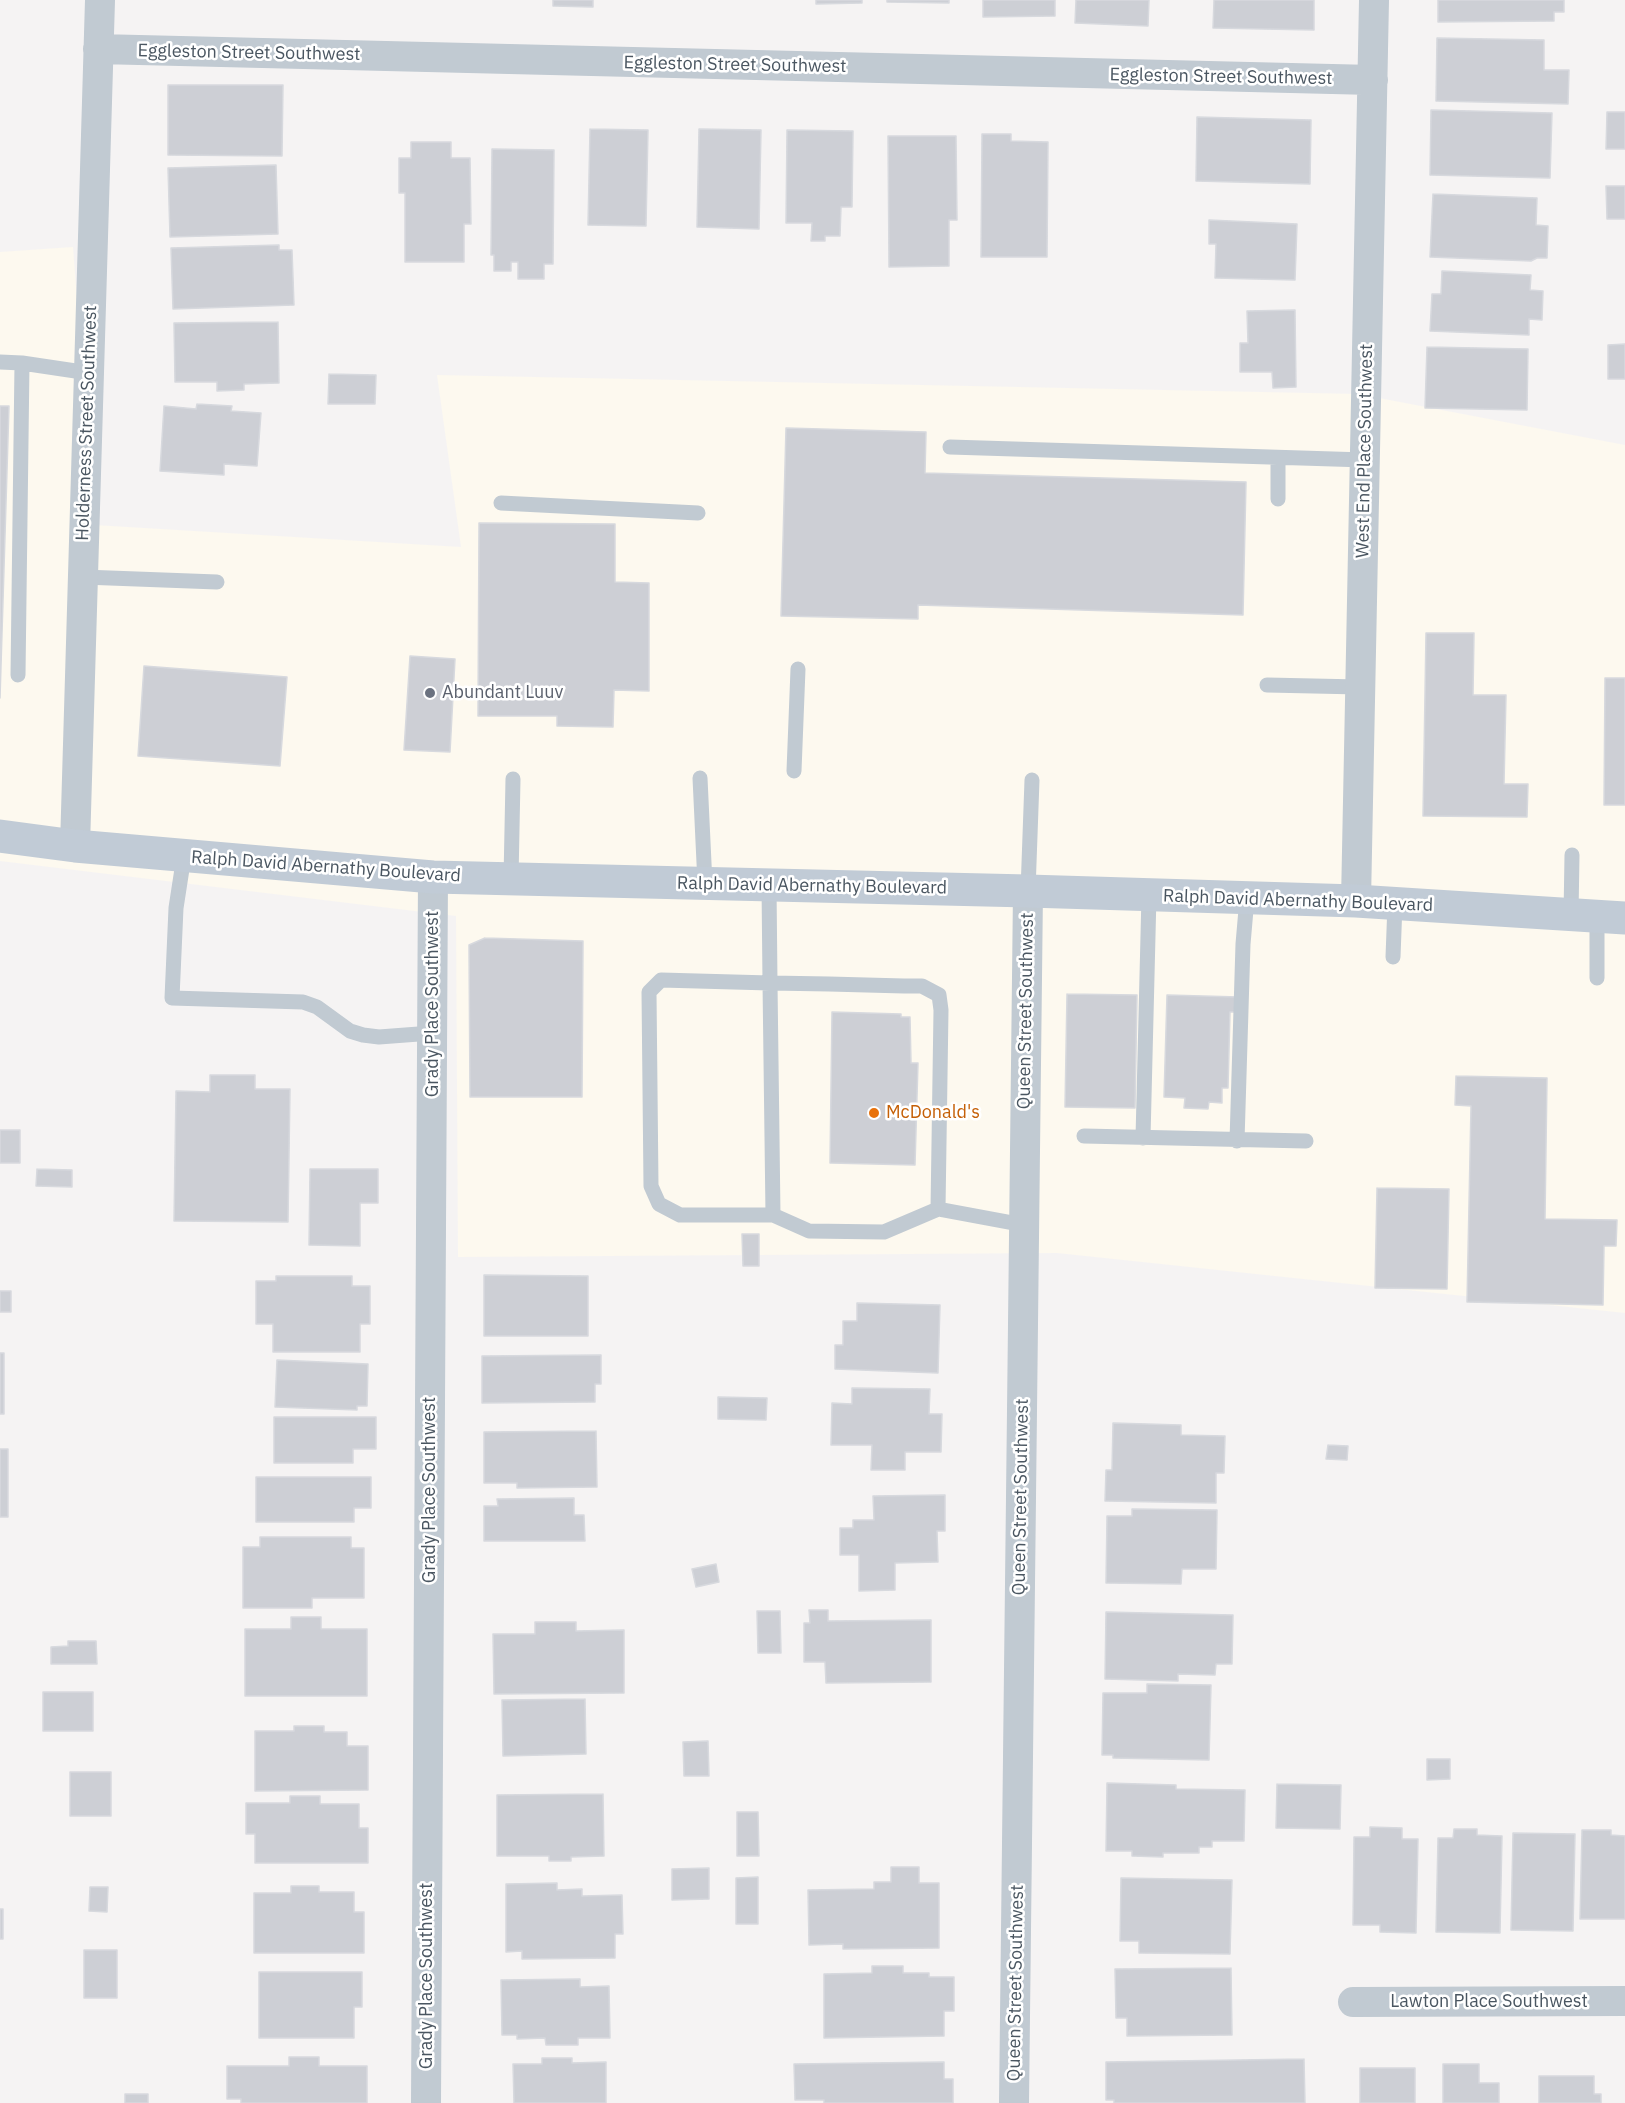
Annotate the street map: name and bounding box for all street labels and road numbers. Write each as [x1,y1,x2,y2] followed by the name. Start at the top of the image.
[137,40,361,66] street label: Eggleston Street Southwest
[623,52,847,78] street label: Eggleston Street Southwest
[1109,64,1333,90] street label: Eggleston Street Southwest
[72,305,102,541] street label: Holderness Street Southwest
[1352,344,1378,558] street label: West End Place Southwest
[190,847,462,887] street label: Ralph David Abernathy Boulevard
[677,873,947,899] street label: Ralph David Abernathy Boulevard
[1163,885,1433,917] street label: Ralph David Abernathy Boulevard
[422,911,444,1097] street label: Grady Place Southwest
[1013,913,1039,1109] street label: Queen Street Southwest
[419,1397,441,1583] street label: Grady Place Southwest
[1008,1399,1034,1595] street label: Queen Street Southwest
[416,1883,438,2069] street label: Grady Place Southwest
[1003,1885,1029,2081] street label: Queen Street Southwest
[1390,1991,1588,2013] street label: Lawton Place Southwest

